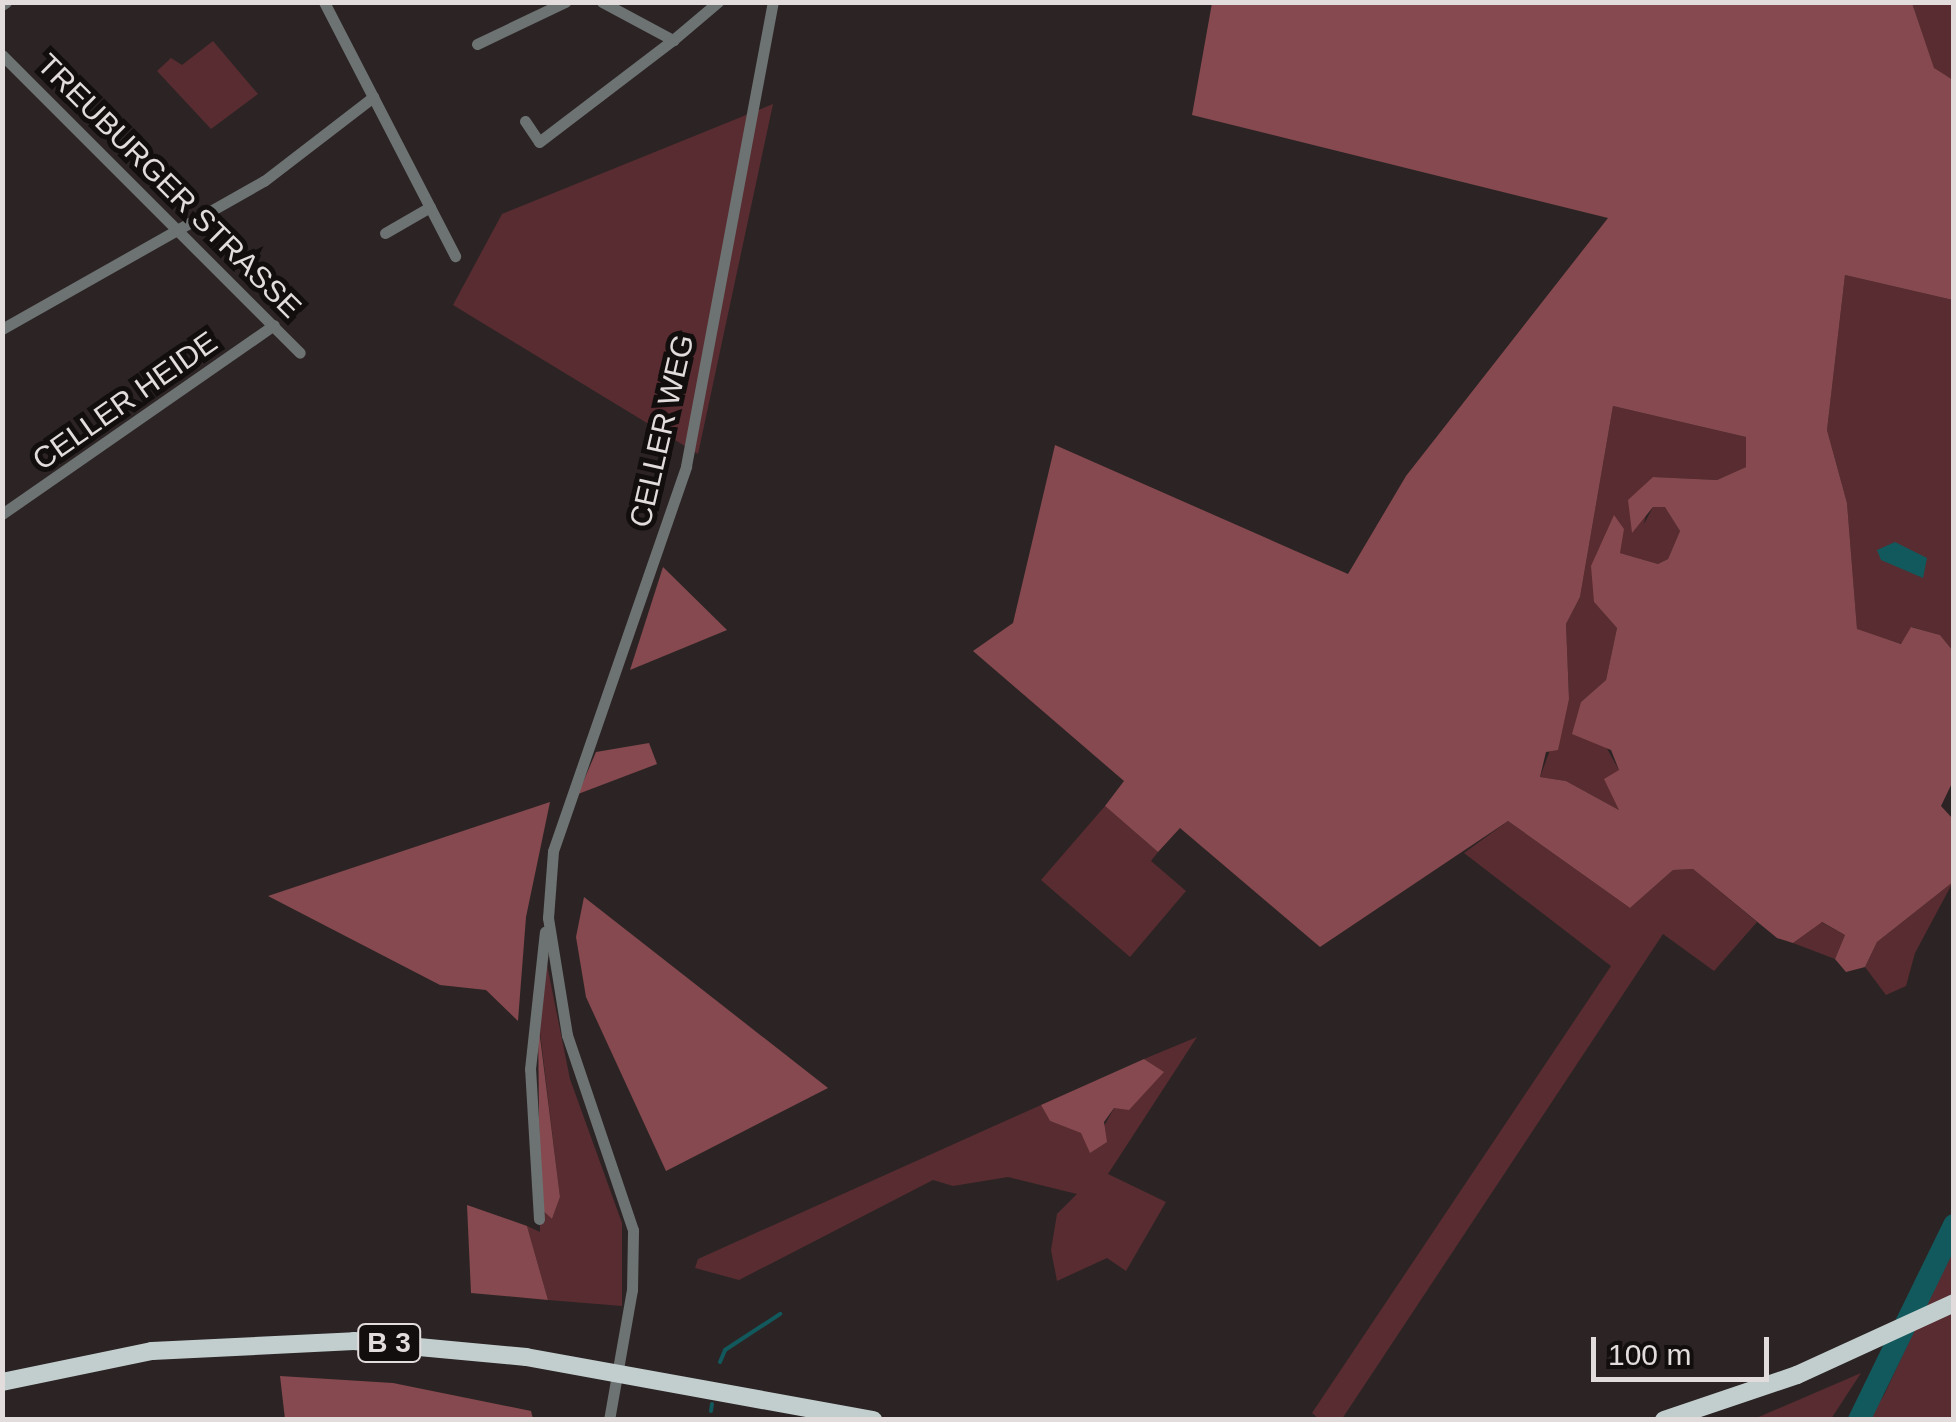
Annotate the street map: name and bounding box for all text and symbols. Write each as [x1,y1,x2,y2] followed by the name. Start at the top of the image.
[30,47,308,325] street label: TREUBURGER STRASSE
[26,324,224,478] street label: CELLER HEIDE
[622,331,702,531] street label: CELLER WEG
[1596,1317,1774,1379] scale bar
[356,1320,422,1366] road number: B 3
[1608,1338,1691,1371] text: 100 m

